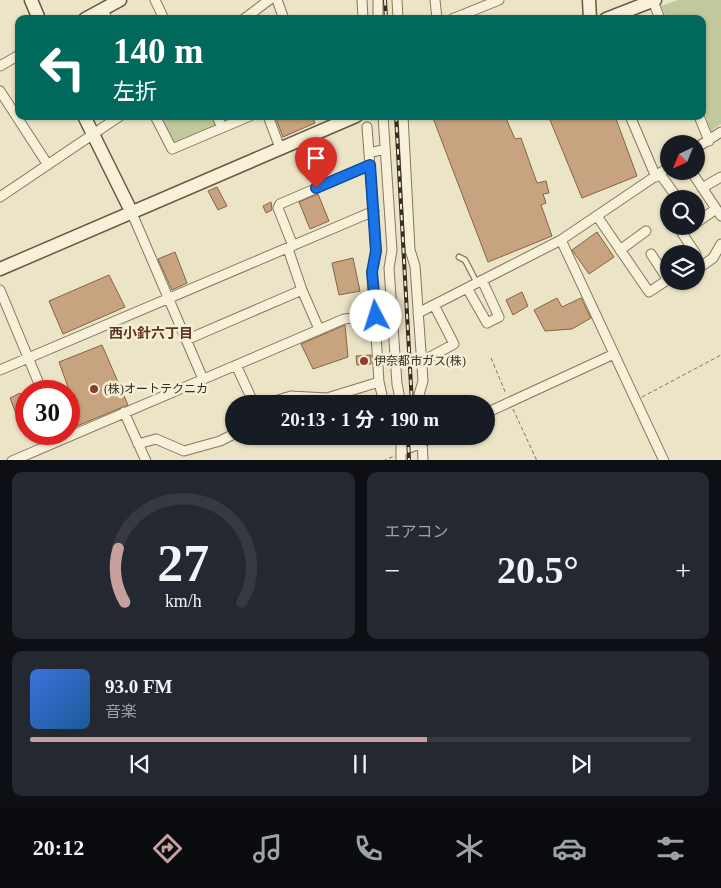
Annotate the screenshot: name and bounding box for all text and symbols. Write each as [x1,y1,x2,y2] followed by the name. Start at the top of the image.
[113,32,203,71] text: 140 m
[30,35,95,100] icon: left
[113,79,157,104] text: 左折
[660,135,705,180] north arrow
[660,135,705,290] map controls
[295,137,337,188] pin
[302,144,330,172] icon: arrive
[660,190,705,235] button: search
[660,245,705,290] button: layers
[349,289,401,341] position arrow
[109,325,193,341] district label: 西小針六丁目
[374,354,466,368] place label: 伊奈都市ガス(株)
[358,355,370,367] marker: 伊奈都市ガス(株)
[15,380,80,445] speed limit sign: 30
[104,382,208,396] place label: (株)オートテクニカ
[88,383,100,395] marker: (株)オートテクニカ
[281,409,439,430] text: 20:13 · 1 分 · 190 m
[385,523,449,540] text: エアコン
[157,535,209,592] text: 27
[497,549,579,591] text: 20.5°
[385,555,400,586] text: −
[675,555,691,586] text: +
[165,591,202,611] text: km/h
[105,676,173,697] text: 93.0 FM
[105,703,137,720] text: 音楽
[126,750,154,778] icon: previous
[346,750,374,778] icon: pause
[567,750,595,778] icon: next
[150,831,185,866] icon: directions
[250,831,285,866] icon: music
[351,831,386,866] icon: phone
[452,831,487,866] icon: climate
[552,831,587,866] icon: car
[653,831,688,866] icon: filters
[33,835,84,860] text: 20:12

